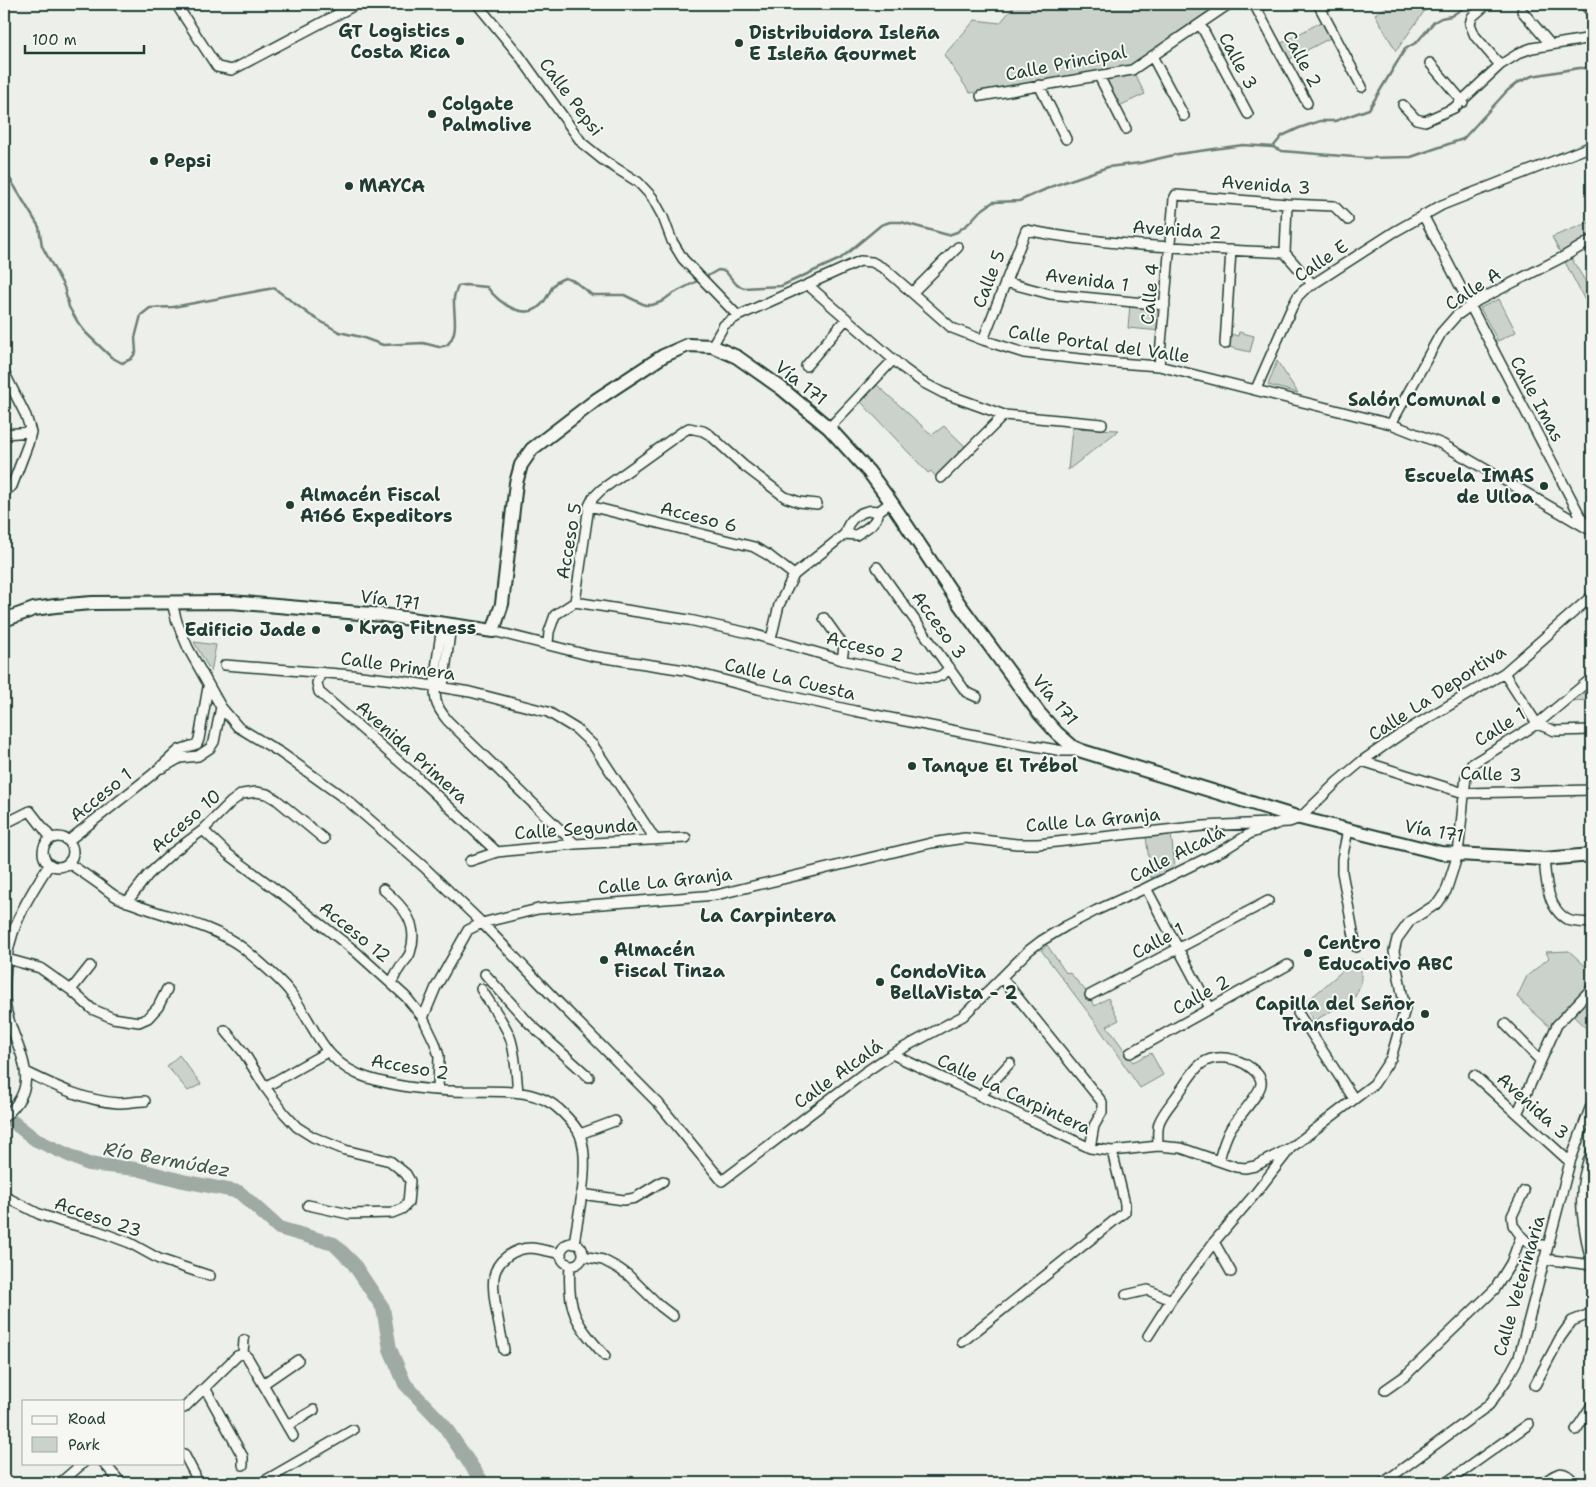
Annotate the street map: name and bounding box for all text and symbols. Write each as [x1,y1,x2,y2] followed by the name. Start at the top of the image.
[338,19,451,64] place label: GT Logistics Costa Rica
[749,21,940,66] place label: Distribuidora Isleña E Isleña Gourmet
[25,22,144,54] scale bar
[1277,26,1327,92] street label: Calle 2
[1213,28,1263,94] street label: Calle 3
[32,30,77,50] text: 100 m
[454,35,466,47] marker: GT Logistics Costa Rica
[733,37,745,49] marker: Distribuidora Isleña E Isleña Gourmet
[1003,39,1129,87] street label: Calle Principal
[534,53,608,141] street label: Calle Pepsi
[442,92,532,137] place label: Colgate Palmolive
[426,108,438,120] marker: Colgate Palmolive
[164,149,211,173] place label: Pepsi
[148,155,160,167] marker: Pepsi
[1221,170,1311,200] street label: Avenida 3
[359,174,425,198] place label: MAYCA
[343,180,355,192] marker: MAYCA
[1132,215,1222,245] street label: Avenida 2
[1289,234,1353,288] street label: Calle E
[967,247,1011,311] street label: Calle 5
[1135,262,1165,326] street label: Calle 4
[1440,262,1506,316] street label: Calle A
[1044,263,1130,297] street label: Avenida 1
[1007,319,1191,369] street label: Calle Portal del Valle
[1504,352,1570,446] street label: Calle Imas
[770,355,832,411] street label: Vía 171
[1348,388,1486,412] place label: Salón Comunal
[1490,394,1502,406] marker: Salón Comunal
[1404,464,1535,509] place label: Escuela IMAS de Ulloa
[1538,480,1550,492] marker: Escuela IMAS de Ulloa
[300,483,452,528] place label: Almacén Fiscal A166 Expeditors
[658,496,740,538] street label: Acceso 6
[284,499,296,511] marker: Almacén Fiscal A166 Expeditors
[550,501,588,581] street label: Acceso 5
[359,584,421,616] street label: Vía 171
[906,586,972,664] street label: Acceso 3
[359,616,476,640] place label: Krag Fitness
[184,618,306,642] place label: Edificio Jade
[343,622,355,634] marker: Krag Fitness
[310,624,322,636] marker: Edificio Jade
[824,626,906,668] street label: Acceso 2
[1364,640,1510,746] street label: Calle La Deportiva
[339,646,457,686] street label: Calle Primera
[722,652,858,706] street label: Calle La Cuesta
[1027,669,1083,731] street label: Vía 171
[351,695,473,809] street label: Avenida Primera
[1470,702,1530,752] street label: Calle 1
[922,754,1078,778] place label: Tanque El Trébol
[906,760,918,772] marker: Tanque El Trébol
[1460,761,1522,787] street label: Calle 3
[65,762,137,828] street label: Acceso 1
[146,784,226,858] street label: Acceso 10
[1025,802,1161,838] street label: Calle La Granja
[514,813,638,845] street label: Calle Segunda
[1402,814,1466,848] street label: Vía 171
[1125,820,1229,888] street label: Calle Alcalá
[597,862,733,900] street label: Calle La Granja
[314,896,396,968] street label: Acceso 12
[700,903,836,928] district label: La Carpintera
[1127,917,1189,965] street label: Calle 1
[1318,931,1453,976] place label: Centro Educativo ABC
[614,938,726,983] place label: Almacén Fiscal Tinza
[1302,947,1314,959] marker: Centro Educativo ABC
[598,954,610,966] marker: Almacén Fiscal Tinza
[890,960,1018,1005] place label: CondoVita BellaVista - 2
[1168,970,1234,1020] street label: Calle 2
[874,976,886,988] marker: CondoVita BellaVista - 2
[1255,992,1415,1037] place label: Capilla del Señor Transfigurado
[1419,1008,1431,1020] marker: Capilla del Señor Transfigurado
[789,1034,887,1114] street label: Calle Alcalá
[369,1048,451,1086] street label: Acceso 2
[933,1048,1095,1140] street label: Calle La Carpintera
[1492,1067,1574,1145] street label: Avenida 3
[102,1136,232,1183] water label: Río Bermúdez
[51,1191,145,1243] street label: Acceso 23
[1487,1213,1551,1359] street label: Calle Veterinaria
[22,1400,185,1464] legend
[68,1409,106,1429] text: Road
[68,1435,100,1455] text: Park

